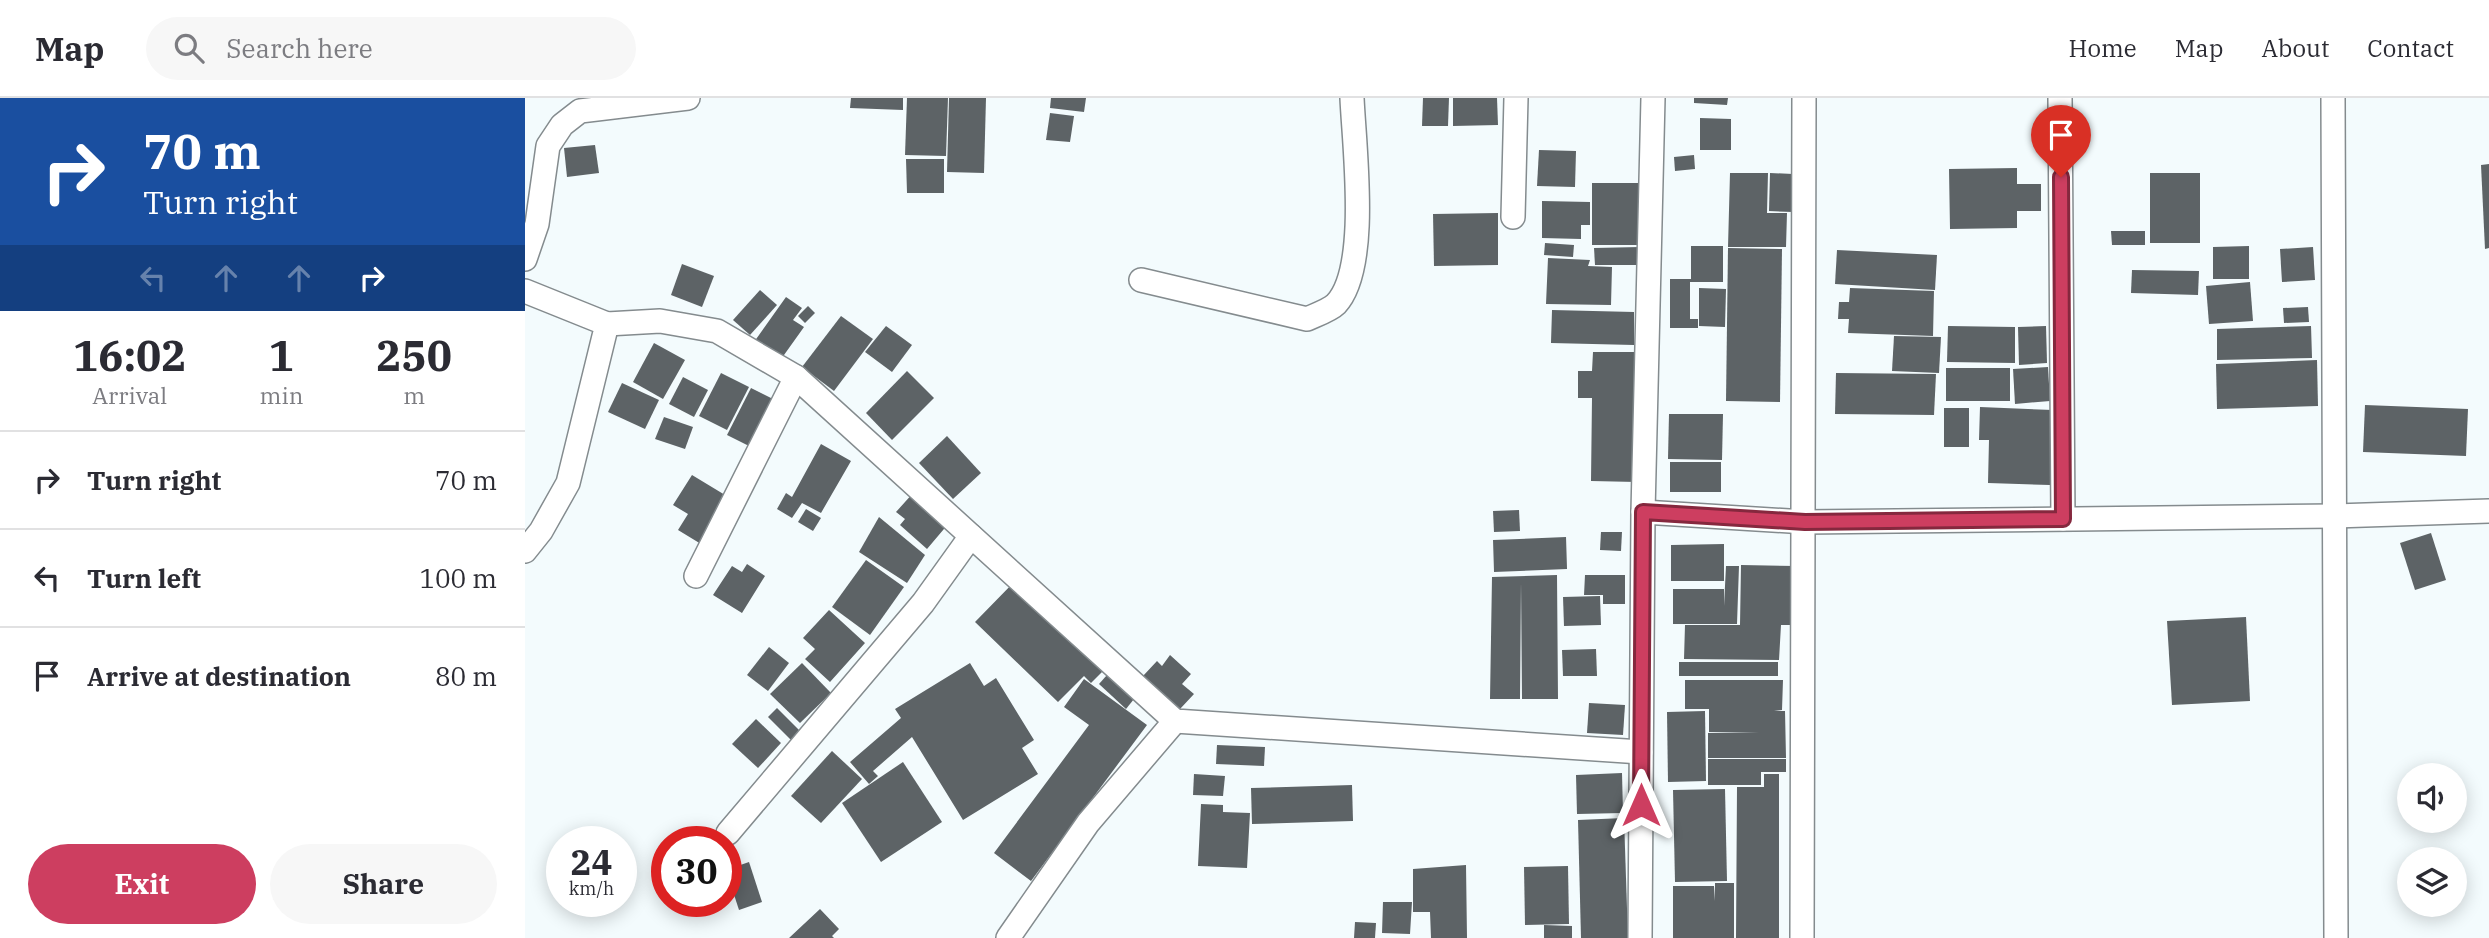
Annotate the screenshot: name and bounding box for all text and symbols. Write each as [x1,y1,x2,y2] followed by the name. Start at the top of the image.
[146,17,636,80] search box
[35,27,104,70] text: Map
[170,29,208,67] icon: search
[226,31,373,65] text: Search here
[2069,32,2137,64] text: Home
[2175,32,2223,64] text: Map
[2261,32,2329,64] text: About
[2367,32,2454,64] text: Contact
[2031,105,2091,177] pin
[2042,116,2080,154] icon: arrive
[143,119,261,182] text: 70 m
[28,126,119,217] icon: right
[143,181,298,223] text: Turn right
[134,259,172,297] icon: left
[207,259,245,297] icon: ahead
[280,259,318,297] icon: ahead
[353,259,391,297] icon: right
[73,328,187,383] text: 16:02
[269,328,294,383] text: 1
[376,328,452,383] text: 250
[92,380,167,410] text: Arrival
[260,380,303,410] text: min
[403,380,425,410] text: m
[28,461,66,499] icon: right
[87,463,221,497] text: Turn right
[435,463,497,497] text: 70 m
[28,559,66,597] icon: left
[87,561,201,595] text: Turn left
[419,561,497,595] text: 100 m
[28,657,66,695] icon: arrive
[87,659,351,693] text: Arrive at destination
[435,659,497,693] text: 80 m
[2397,763,2467,917] map controls
[2397,763,2467,833] button: sound
[1604,768,1678,842] position arrow
[651,826,742,917] speed limit sign: 30
[570,839,613,885] text: 24
[28,844,256,924] button: Exit
[270,844,497,924] button: Share
[2397,847,2467,917] button: layers
[569,877,614,900] text: km/h

